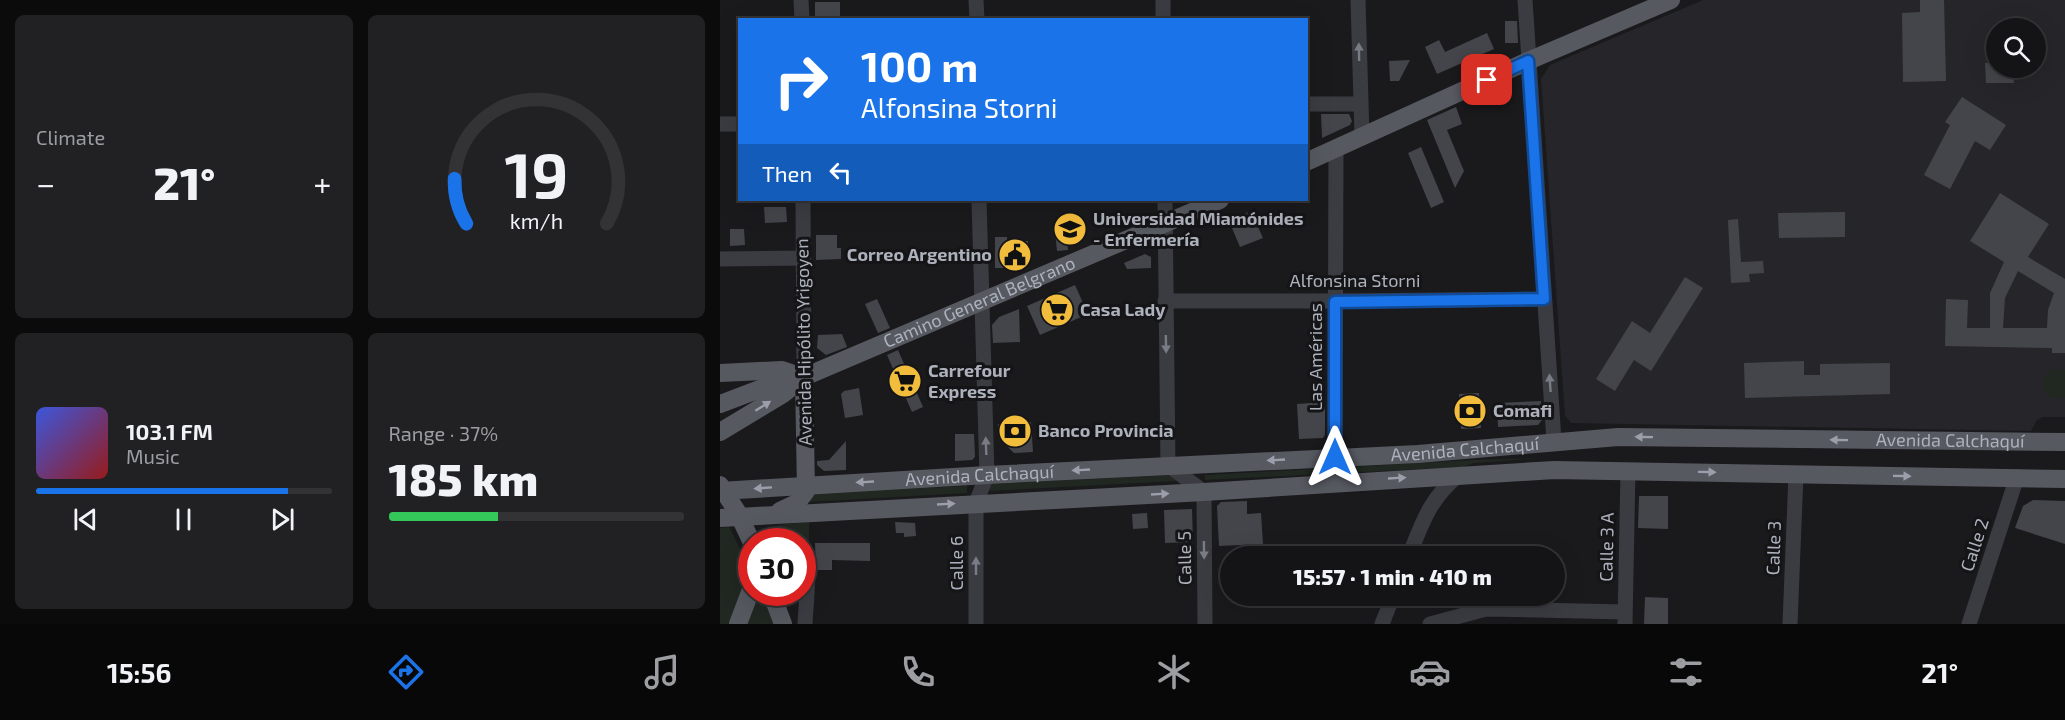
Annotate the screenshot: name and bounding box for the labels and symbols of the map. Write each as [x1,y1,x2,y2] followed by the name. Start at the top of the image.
[1355,42,1364,61] one-way arrow
[1461,54,1512,105] pin
[1093,207,1304,250] place label: Universidad Miamónides - Enfermería
[1052,211,1088,247] school or university icon: Universidad Miamónides - Enfermería
[997,237,1033,273] public building icon: Correo Argentino
[790,238,816,446] street label: Avenida Hipólito Yrigoyen
[847,243,992,265] place label: Correo Argentino
[880,251,1078,352] street label: Camino General Belgrano
[1289,269,1421,291] street label: Alfonsina Storni
[1039,292,1075,328] supermarket icon: Casa Lady
[1080,298,1166,320] place label: Casa Lady
[1304,303,1326,411] street label: Las Américas
[1161,335,1171,354] one-way arrow
[928,359,1011,402] place label: Carrefour Express
[887,363,923,399] supermarket icon: Carrefour Express
[1545,373,1554,392] one-way arrow
[1452,393,1488,429] bank icon: Comafi
[1493,399,1552,421] place label: Comafi
[755,401,771,412] one-way arrow
[997,413,1033,449] bank icon: Banco Provincia
[1038,419,1174,441] place label: Banco Provincia
[1303,425,1367,489] position arrow
[1876,428,2025,452] street label: Avenida Calchaquí
[1390,432,1540,465] street label: Avenida Calchaquí
[1634,433,1653,442] one-way arrow
[1829,435,1848,445] one-way arrow
[981,437,990,456] one-way arrow
[1266,455,1285,464] one-way arrow
[905,460,1055,490] street label: Avenida Calchaquí
[1072,465,1091,474] one-way arrow
[1698,467,1717,477] one-way arrow
[1893,471,1912,480] one-way arrow
[1387,474,1406,483] one-way arrow
[856,477,875,486] one-way arrow
[754,483,773,493] one-way arrow
[1151,489,1170,498] one-way arrow
[937,500,956,509] one-way arrow
[1594,511,1618,582] street label: Calle 3 A
[1955,515,1993,574] street label: Calle 2
[1761,520,1785,576] street label: Calle 3
[738,528,816,606] speed limit sign: 30
[1173,531,1195,585] street label: Calle 5
[945,536,967,590] street label: Calle 6
[1200,541,1209,560] one-way arrow
[971,556,981,575] one-way arrow

